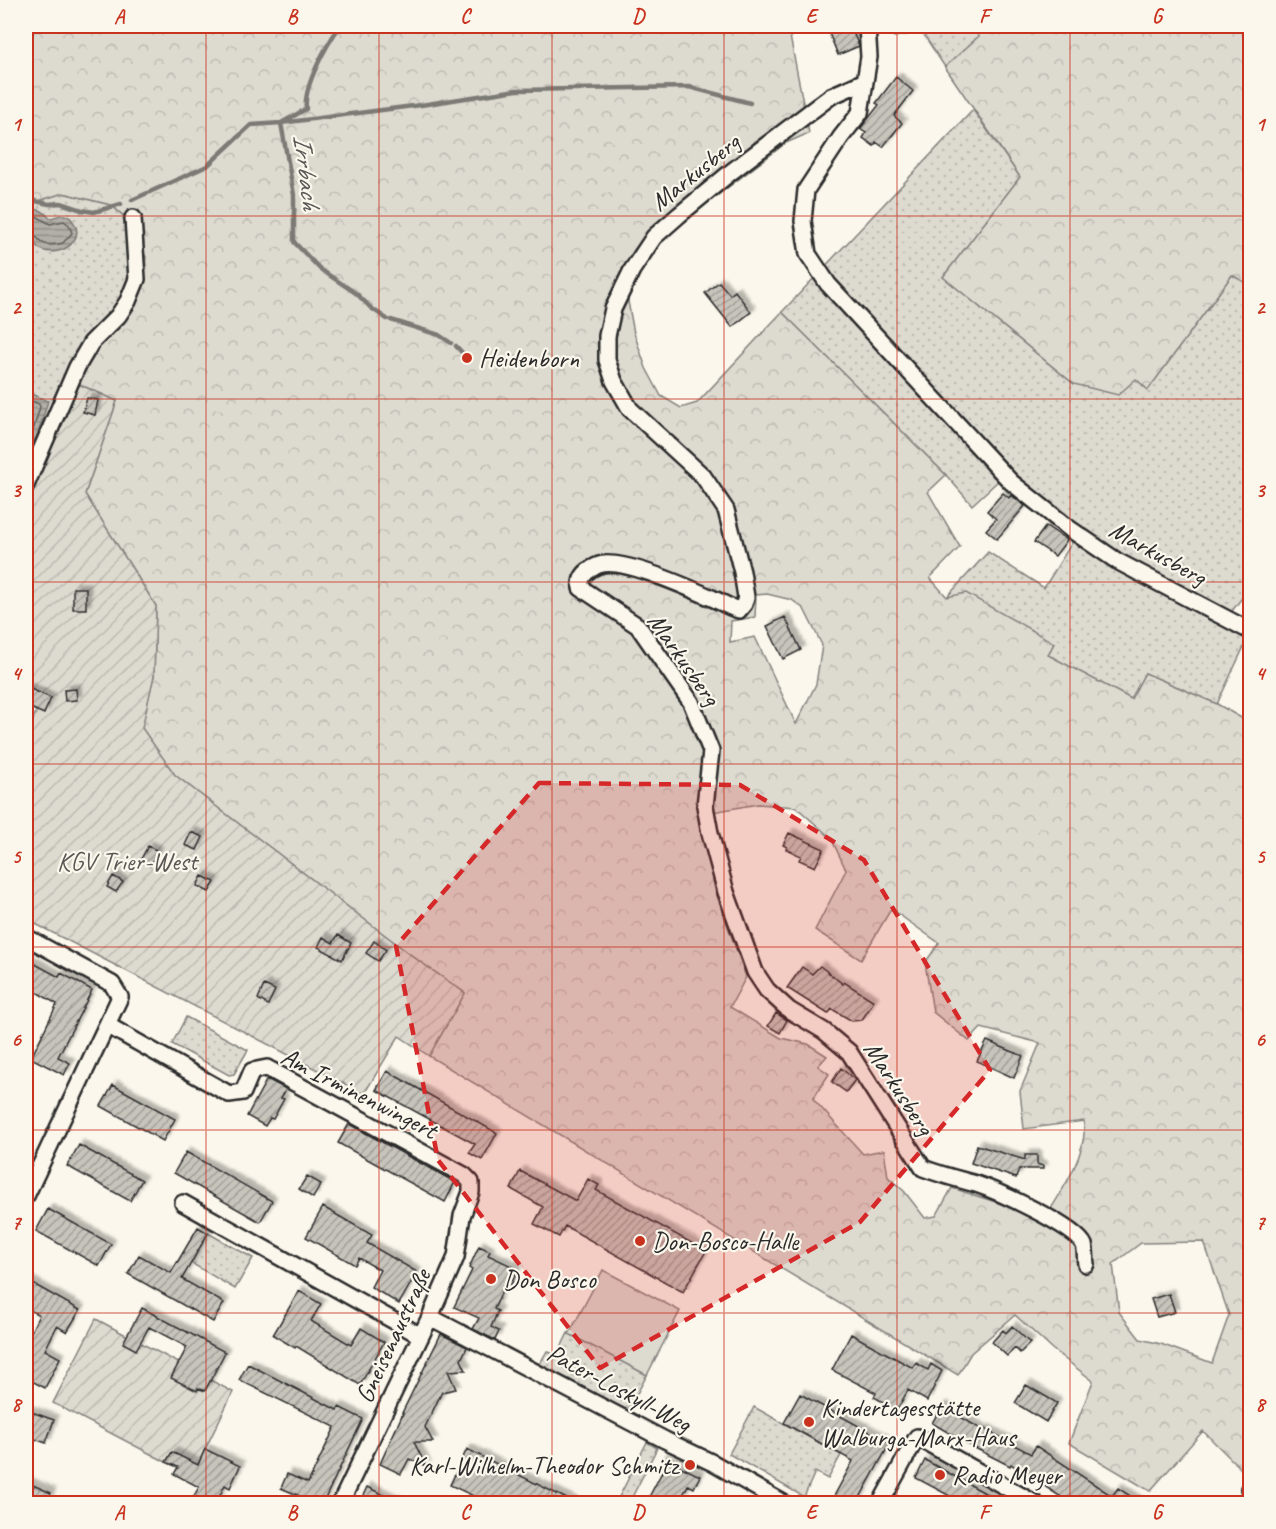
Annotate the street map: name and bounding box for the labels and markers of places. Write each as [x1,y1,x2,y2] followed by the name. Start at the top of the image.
[479,342,579,375] place label: Heidenborn
[460,351,474,365] marker: Heidenborn
[652,1225,800,1258] place label: Don-Bosco-Halle
[633,1234,647,1248] marker: Don-Bosco-Halle
[503,1263,598,1296] place label: Don Bosco
[484,1272,498,1286] marker: Don Bosco
[821,1391,1018,1454] place label: Kindertagesstätte Walburga-Marx-Haus
[802,1415,816,1429] marker: Kindertagesstätte Walburga-Marx-Haus
[410,1449,681,1482] place label: Karl-Wilhelm-Theodor Schmitz
[683,1458,697,1472] marker: Karl-Wilhelm-Theodor Schmitz
[952,1459,1064,1492] place label: Radio Meyer
[933,1468,947,1482] marker: Radio Meyer

